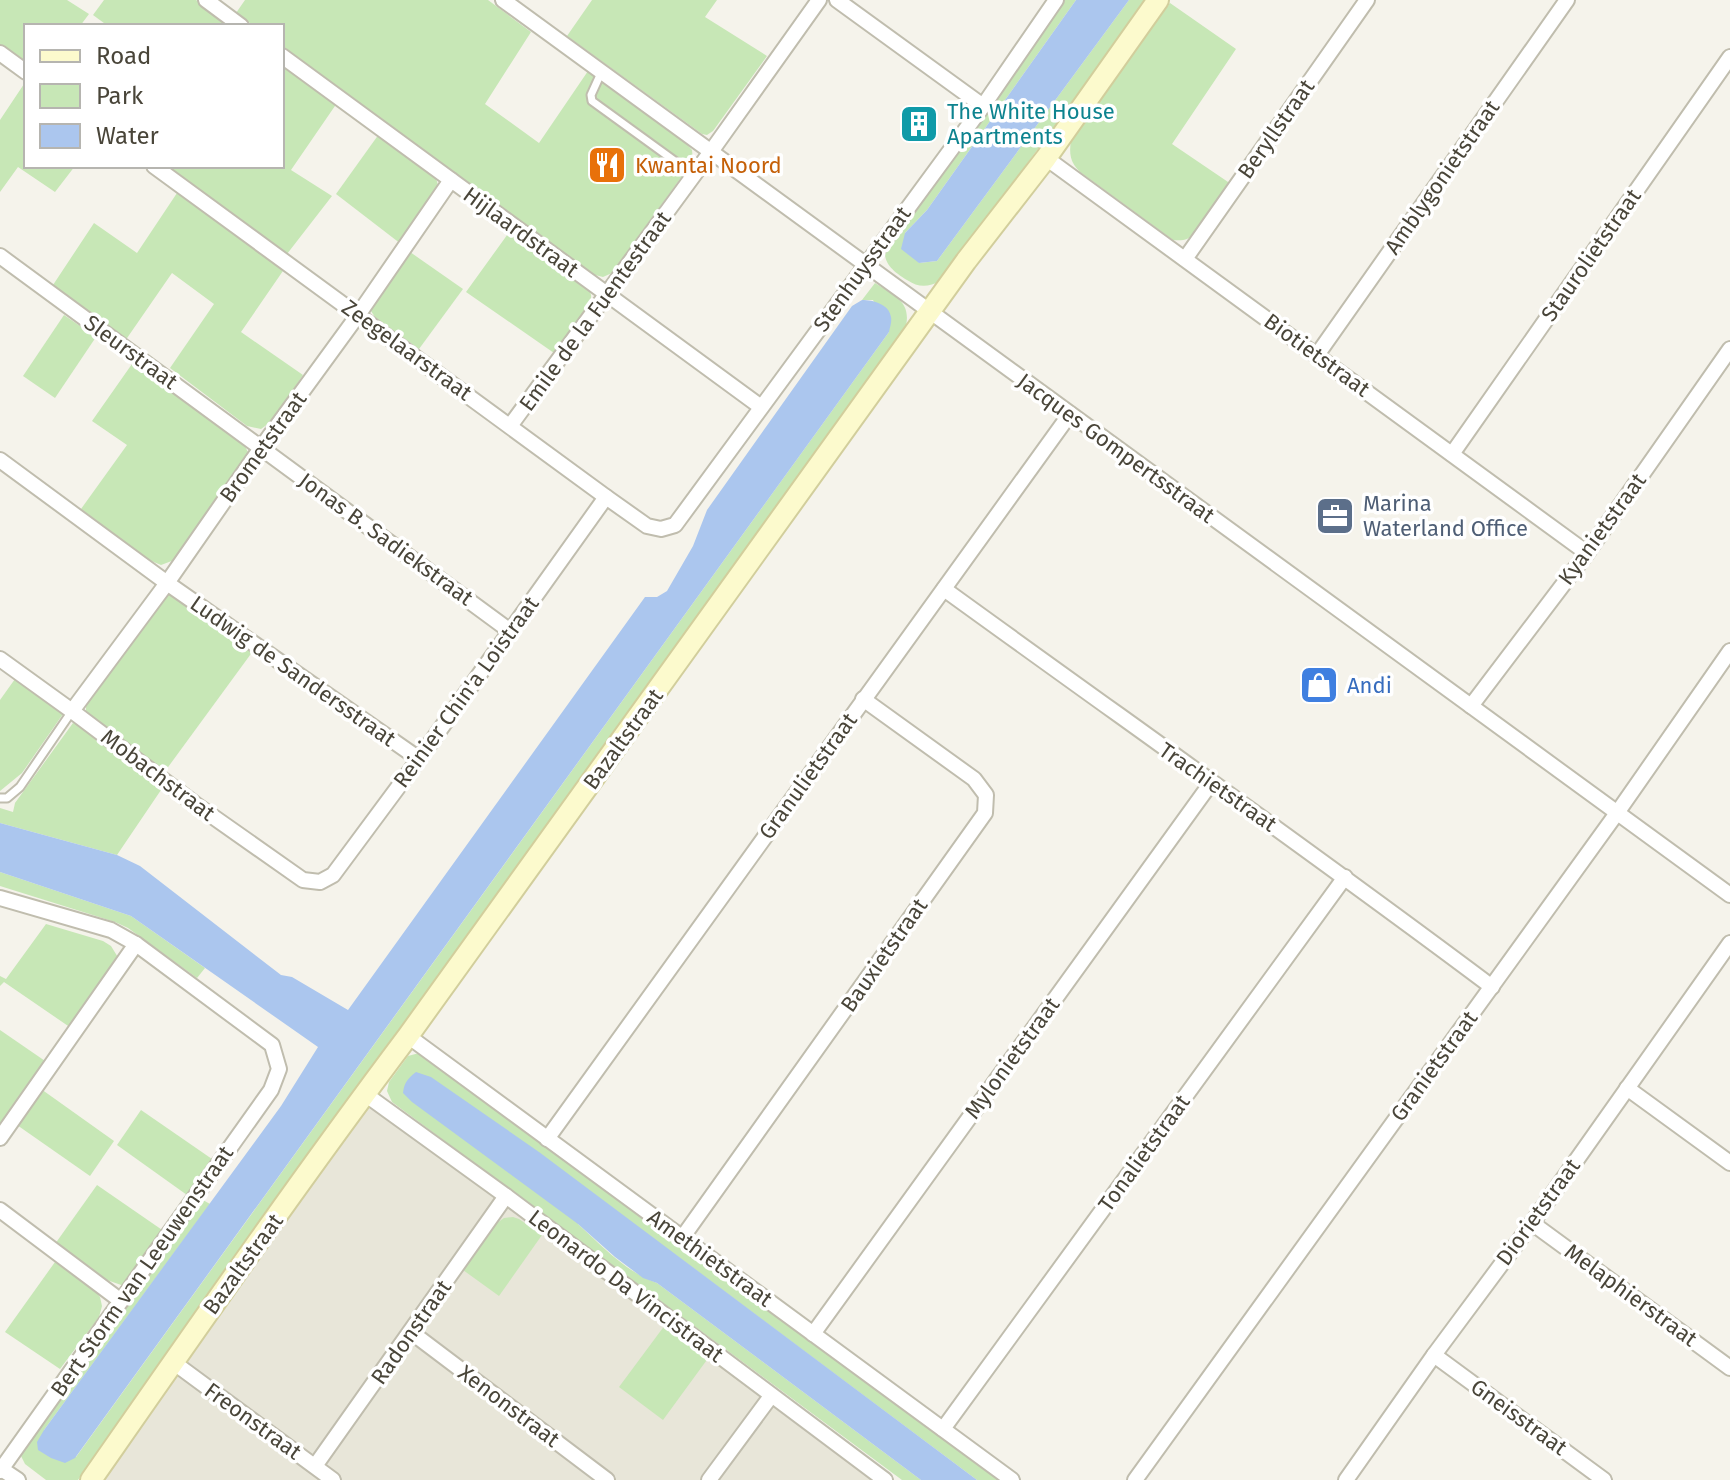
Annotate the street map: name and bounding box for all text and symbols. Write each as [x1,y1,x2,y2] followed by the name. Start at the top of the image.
[24,24,284,168] legend
[96,42,151,70] text: Road
[1232,74,1320,184] street label: Beryllstraat
[96,82,144,110] text: Park
[1379,95,1505,259] street label: Amblygonietstraat
[947,98,1115,150] place label: The White House Apartments
[898,103,940,145] building icon: The White House Apartments
[96,122,160,150] text: Water
[586,144,628,186] restaurant icon: Kwantai Noord
[635,152,782,179] place label: Kwantai Noord
[458,181,584,283] street label: Hijlaardstraat
[1535,184,1647,326] street label: Staurolietstraat
[807,201,917,337] street label: Stenhuysstraat
[513,206,677,416] street label: Emile de la Fuentestraat
[337,294,477,406] street label: Zeegelaarstraat
[1259,308,1375,402] street label: Biotietstraat
[79,309,183,395] street label: Sleurstraat
[1012,367,1220,529] street label: Jacques Gompertsstraat
[214,386,312,508] street label: Brometstraat
[294,467,479,611] street label: Jonas B. Sadiekstraat
[1552,468,1652,590] street label: Kyanietstraat
[1363,490,1528,542] place label: Marina Waterland Office
[1314,495,1356,537] office icon: Marina Waterland Office
[185,590,401,752] street label: Ludwig de Sandersstraat
[388,591,545,793] street label: Reinier Chin'a Loistraat
[1298,664,1340,706] shop icon: Andi
[1347,672,1392,699] place label: Andi
[577,683,669,795] street label: Bazaltstraat
[753,708,863,844] street label: Granulietstraat
[96,723,220,827] street label: Mobachstraat
[1154,736,1282,838] street label: Trachietstraat
[835,893,933,1017] street label: Bauxietstraat
[959,992,1065,1124] street label: Mylonietstraat
[1385,1005,1483,1127] street label: Granietstraat
[1093,1089,1195,1217] street label: Tonalietstraat
[45,1140,239,1402] street label: Bert Storm van Leeuwenstraat
[1490,1153,1586,1271] street label: Diorietstraat
[523,1204,729,1368] street label: Leonardo Da Vincistraat
[642,1204,778,1312] street label: Amethietstraat
[197,1208,289,1320] street label: Bazaltstraat
[1559,1238,1703,1352] street label: Melaphierstraat
[365,1274,457,1390] street label: Radonstraat
[453,1359,565,1453] street label: Xenonstraat
[1465,1373,1573,1461] street label: Gneisstraat
[199,1377,307,1465] street label: Freonstraat

